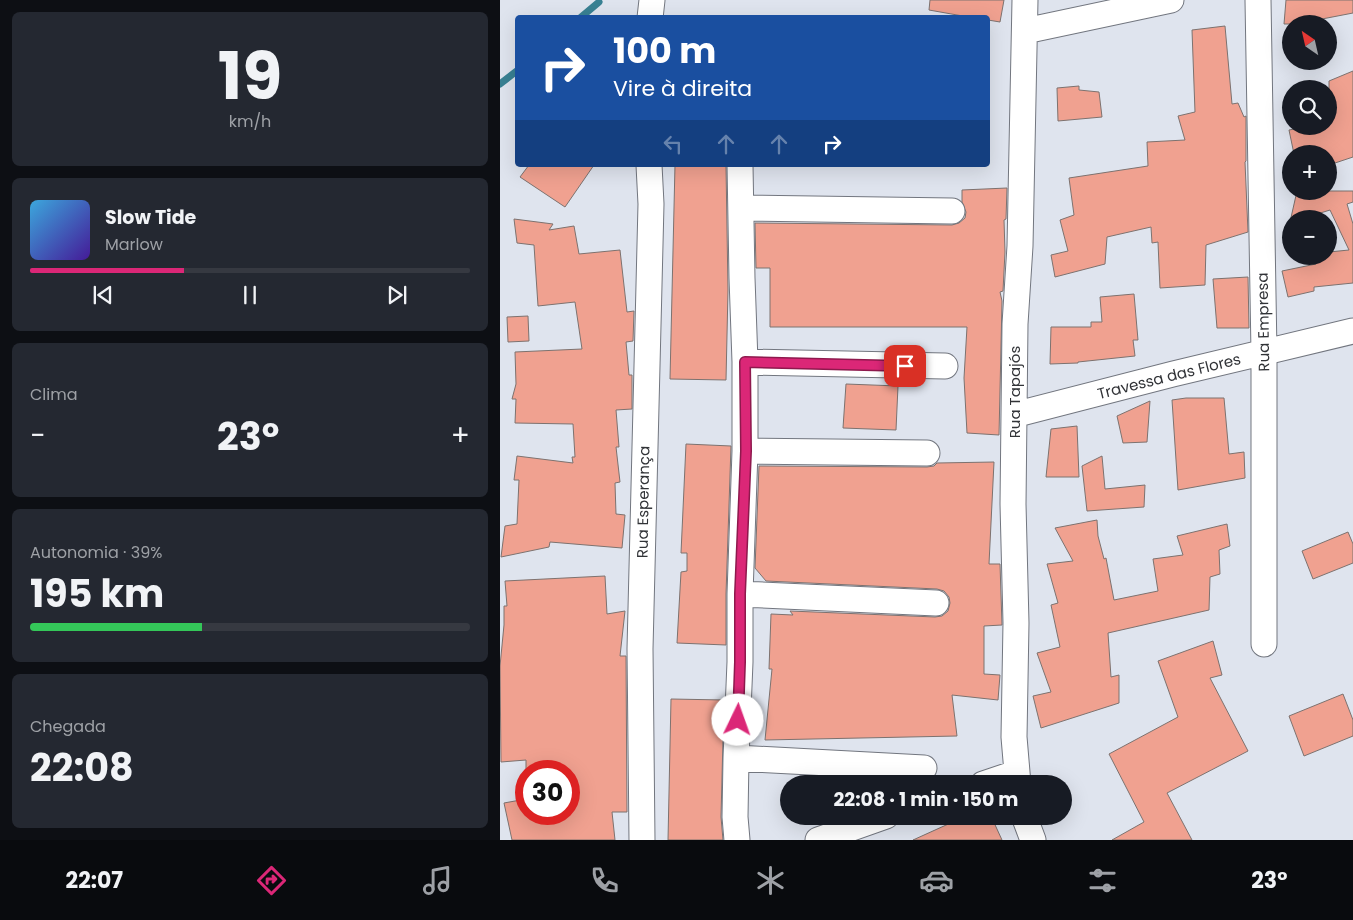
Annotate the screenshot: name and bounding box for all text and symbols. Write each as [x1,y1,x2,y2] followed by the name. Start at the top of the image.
[1282,15,1338,70] north arrow
[1282,15,1337,265] map controls
[613,26,716,75] text: 100 m
[218,31,282,122] text: 19
[530,35,595,100] icon: right
[613,73,752,104] text: Vire à direita
[1282,80,1337,135] button: search
[229,110,271,133] text: km/h
[659,130,687,158] icon: left
[712,130,740,158] icon: ahead
[765,130,793,158] icon: ahead
[818,130,846,158] icon: right
[1282,145,1337,200] button: +
[105,204,196,231] text: Slow Tide
[1282,210,1337,265] button: −
[105,233,163,256] text: Marlow
[1252,272,1274,372] street label: Rua Empresa
[89,281,117,309] icon: previous
[236,281,264,309] icon: pause
[383,281,411,309] icon: next
[884,345,926,387] pin
[1004,346,1025,438] street label: Rua Tapajós
[1095,348,1243,404] street label: Travessa das Flores
[891,352,919,380] icon: arrive
[30,383,78,406] text: Clima
[217,410,279,463] text: 23°
[30,416,45,455] text: −
[451,416,470,455] text: +
[632,446,654,558] street label: Rua Esperança
[30,541,162,564] text: Autonomia · 39%
[30,567,164,620] text: 195 km
[711,693,763,745] position arrow
[30,715,106,738] text: Chegada
[30,741,134,794] text: 22:08
[515,760,580,825] speed limit sign: 30
[833,786,1019,813] text: 22:08 · 1 min · 150 m
[254,863,289,898] icon: directions
[420,863,455,898] icon: music
[587,863,622,898] icon: phone
[753,863,788,898] icon: climate
[919,863,954,898] icon: car
[1085,863,1120,898] icon: filters
[66,865,123,896] text: 22:07
[1251,865,1287,896] text: 23°

